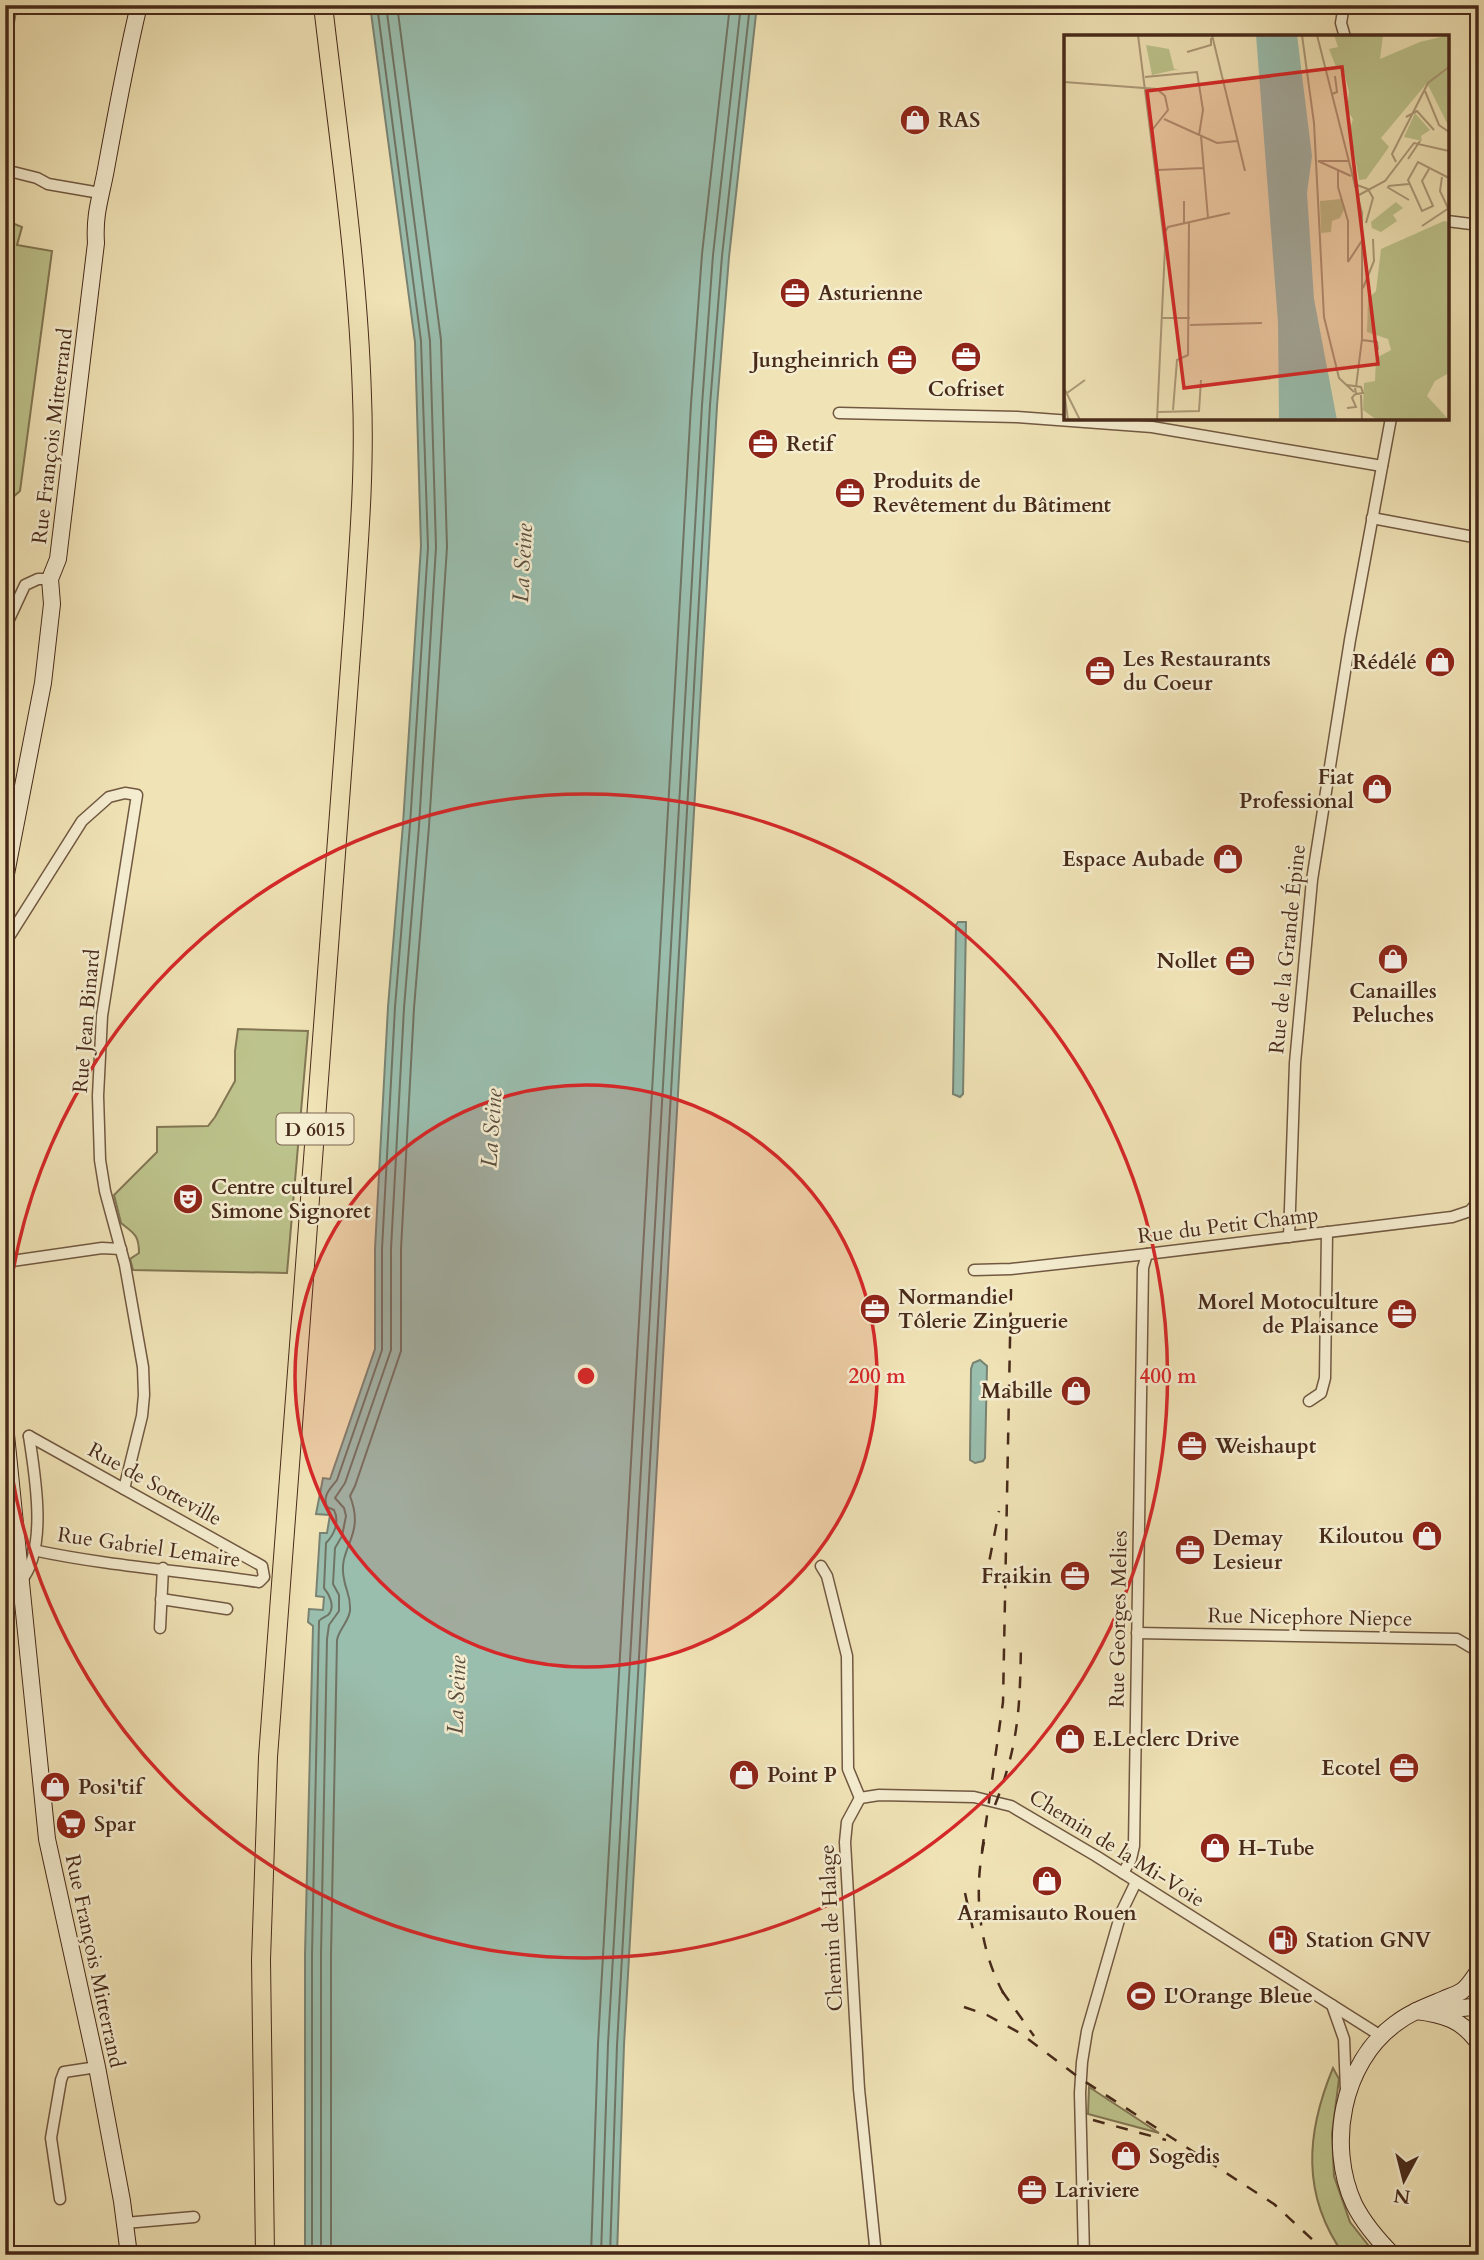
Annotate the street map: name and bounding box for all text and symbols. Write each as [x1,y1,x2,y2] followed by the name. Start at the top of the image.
[1064,35,1449,420] inset map
[898,103,932,137] shop icon: RAS
[938,106,980,135] place label: RAS
[778,276,812,310] office icon: Asturienne
[818,279,923,308] place label: Asturienne
[25,326,80,546] street label: Rue François Mitterrand
[949,340,983,374] office icon: Cofriset
[885,343,919,377] office icon: Jungheinrich
[749,346,879,375] place label: Jungheinrich
[928,375,1005,404] place label: Cofriset
[746,427,780,461] office icon: Retif
[786,430,837,459] place label: Retif
[873,467,1112,520] place label: Produits de Revêtement du Bâtiment
[833,476,867,510] office icon: Produits de Revêtement du Bâtiment
[505,523,540,603] water label: La Seine
[1123,645,1271,698] place label: Les Restaurants du Coeur
[1423,645,1457,679] shop icon: Rédélé
[1352,648,1417,677] place label: Rédélé
[1083,654,1117,688] office icon: Les Restaurants du Coeur
[1239,763,1355,816] place label: Fiat Professional
[1360,772,1394,806] shop icon: Fiat Professional
[1211,842,1245,876] shop icon: Espace Aubade
[1262,843,1313,1055] street label: Rue de la Grande Épine
[1062,845,1205,874] place label: Espace Aubade
[1376,942,1410,976] shop icon: Canailles Peluches
[1223,944,1257,978] office icon: Nollet
[1156,947,1218,976] place label: Nollet
[66,948,107,1094] street label: Rue Jean Binard
[1349,977,1437,1030] place label: Canailles Peluches
[473,1087,510,1169] water label: La Seine
[276,1114,354,1144] road number: D 6015
[211,1173,371,1226] place label: Centre culturel Simone Signoret
[171,1182,205,1216] theatre icon: Centre culturel Simone Signoret
[1136,1200,1320,1251] street label: Rue du Petit Champ
[898,1283,1068,1336] place label: Normandie Tôlerie Zinguerie
[1198,1288,1379,1341] place label: Morel Motoculture de Plaisance
[858,1292,892,1326] office icon: Normandie Tôlerie Zinguerie
[1385,1297,1419,1331] office icon: Morel Motoculture de Plaisance
[848,1362,906,1391] text: 200 m
[1139,1362,1197,1391] text: 400 m
[574,1364,598,1388] centre of rings
[1059,1374,1093,1408] shop icon: Mabille
[981,1377,1053,1406] place label: Mabille
[1175,1429,1209,1463] office icon: Weishaupt
[1214,1432,1317,1461] place label: Weishaupt
[83,1436,227,1533] street label: Rue de Sotteville
[1410,1519,1444,1553] shop icon: Kiloutou
[56,1520,242,1575] street label: Rue Gabriel Lemaire
[1319,1522,1404,1551] place label: Kiloutou
[1213,1524,1283,1577] place label: Demay Lesieur
[1102,1530,1135,1708] street label: Rue Georges Melies
[1173,1533,1207,1567] office icon: Demay Lesieur
[1058,1559,1092,1593] office icon: Fraikin
[981,1562,1053,1591] place label: Fraikin
[1207,1601,1413,1634] street label: Rue Nicephore Niepce
[440,1655,473,1735] water label: La Seine
[1053,1722,1087,1756] shop icon: E.Leclerc Drive
[1093,1725,1240,1754] place label: E.Leclerc Drive
[1387,1751,1421,1785] office icon: Ecotel
[1321,1754,1381,1783] place label: Ecotel
[727,1758,761,1792] shop icon: Point P
[767,1761,837,1790] place label: Point P
[38,1770,72,1804] shop icon: Posi'tif
[78,1773,146,1802] place label: Posi'tif
[1023,1783,1210,1914] street label: Chemin de la Mi-Voie
[54,1807,88,1841] supermarket icon: Spar
[94,1810,137,1839] place label: Spar
[1198,1831,1232,1865] shop icon: H-Tube
[1238,1834,1315,1863] place label: H-Tube
[813,1844,850,2012] street label: Chemin de Halage
[58,1852,131,2070] street label: Rue François Mitterrand
[1030,1864,1064,1898] shop icon: Aramisauto Rouen
[957,1899,1137,1928] place label: Aramisauto Rouen
[1266,1923,1300,1957] fuel station icon: Station GNV
[1306,1926,1432,1955] place label: Station GNV
[1124,1979,1158,2013] sports icon: L'Orange Bleue
[1164,1982,1313,2011] place label: L'Orange Bleue
[1109,2139,1143,2173] shop icon: Sogedis
[1149,2142,1220,2171] place label: Sogedis
[1368,2144,1438,2214] north arrow
[1015,2173,1049,2207] office icon: Lariviere
[1055,2176,1140,2205] place label: Lariviere
[1392,2182,1412,2210] text: N

